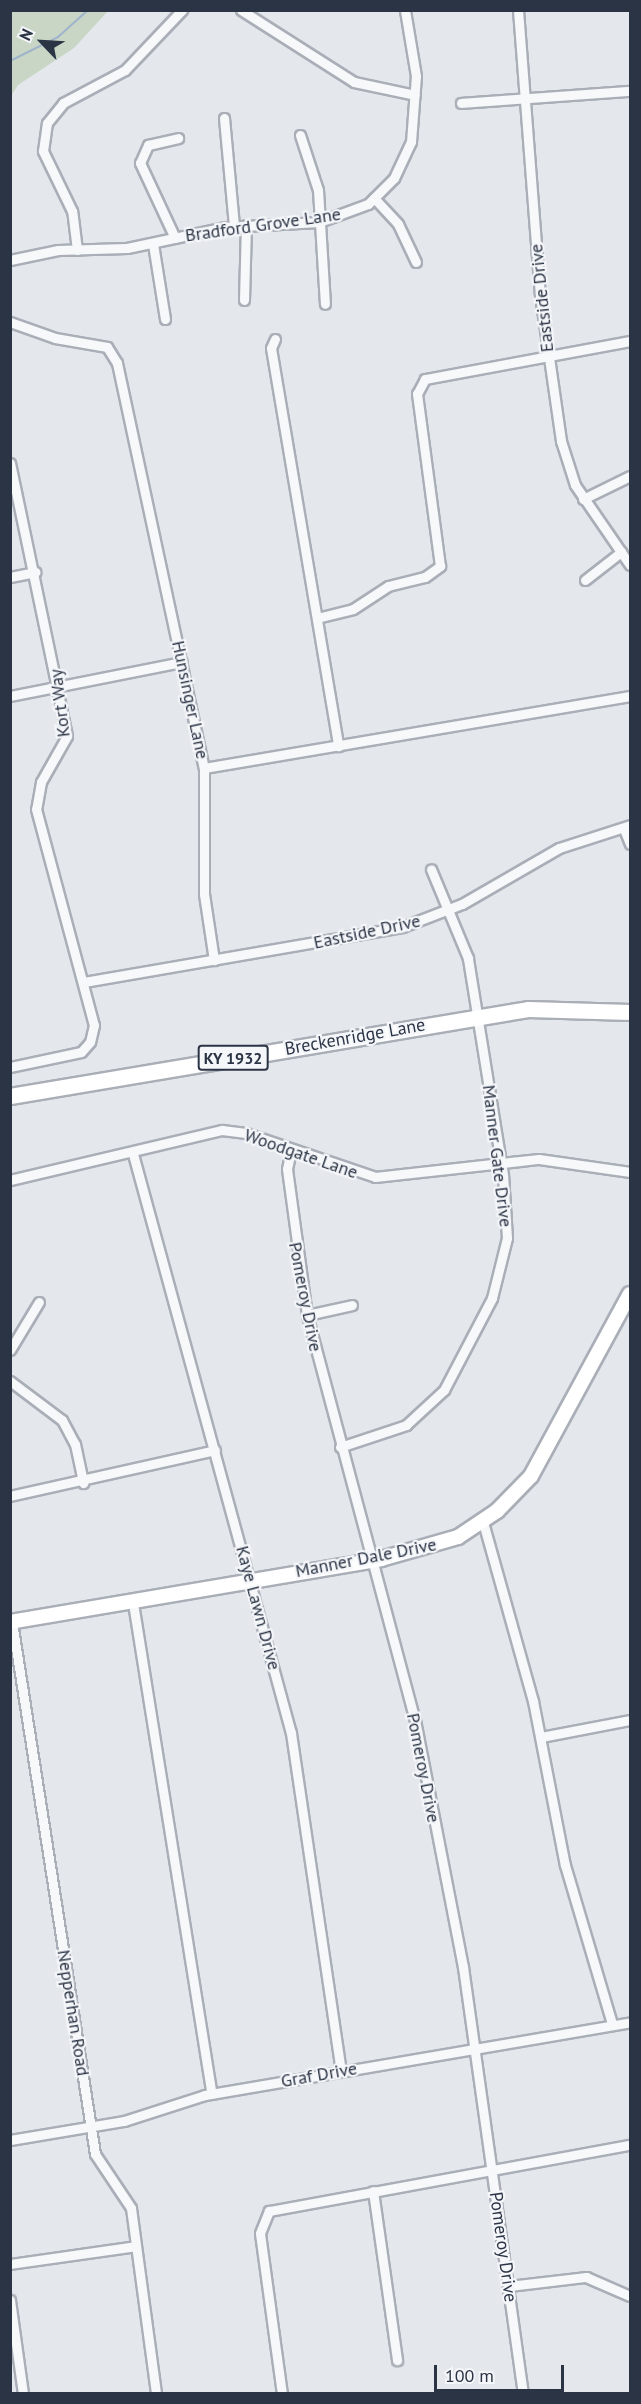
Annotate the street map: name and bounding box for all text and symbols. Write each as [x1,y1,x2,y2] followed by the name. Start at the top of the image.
[12,12,72,72] north arrow
[14,25,37,43] text: N
[184,203,342,247] street label: Bradford Grove Lane
[526,243,558,353] street label: Eastside Drive
[167,639,213,761] street label: Hunsinger Lane
[45,668,75,738] street label: Kort Way
[312,910,422,954] street label: Eastside Drive
[283,1014,427,1060] street label: Breckenridge Lane
[197,1045,269,1071] road number: KY 1932
[478,1084,516,1228] street label: Manner Gate Drive
[241,1125,361,1183] street label: Woodgate Lane
[284,1240,326,1354] street label: Pomeroy Drive
[294,1534,438,1582] street label: Manner Dale Drive
[231,1544,285,1672] street label: Kaye Lawn Drive
[402,1711,444,1825] street label: Pomeroy Drive
[52,1948,94,2078] street label: Nepperhan Road
[279,2058,359,2092] street label: Graf Drive
[485,2190,521,2304] street label: Pomeroy Drive
[437,2353,568,2391] scale bar
[445,2364,494,2387] text: 100 m

